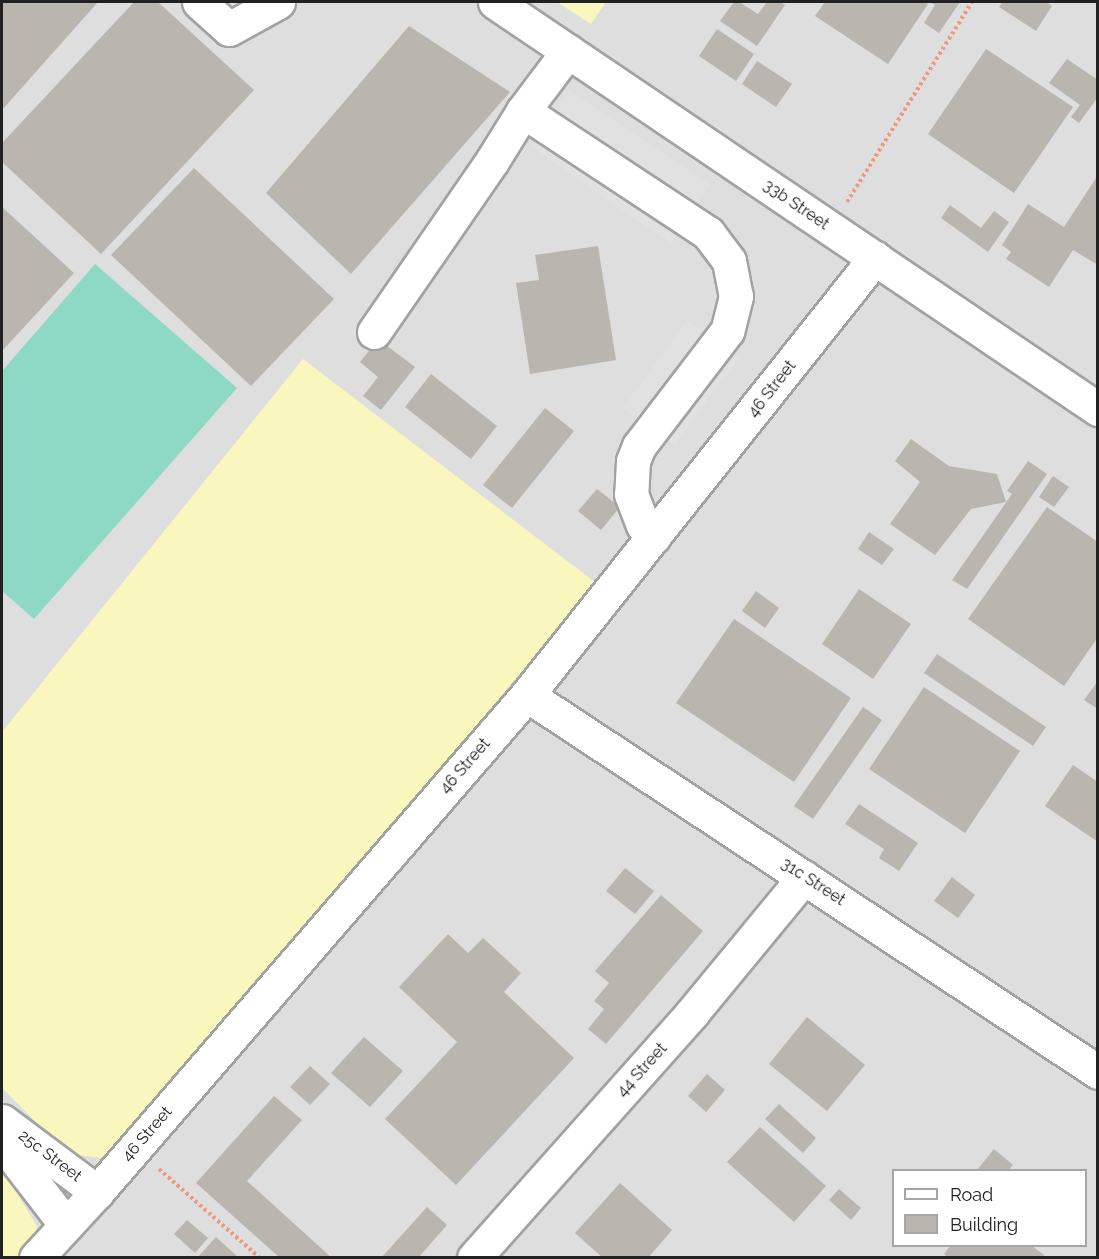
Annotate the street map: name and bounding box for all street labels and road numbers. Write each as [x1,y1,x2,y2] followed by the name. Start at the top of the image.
[759,176,833,234] street label: 33b Street
[744,357,800,421] street label: 46 Street
[436,734,494,798] street label: 46 Street
[777,854,849,910] street label: 31c Street
[613,1039,671,1101] street label: 44 Street
[118,1102,176,1166] street label: 46 Street
[15,1126,85,1186] street label: 25c Street

